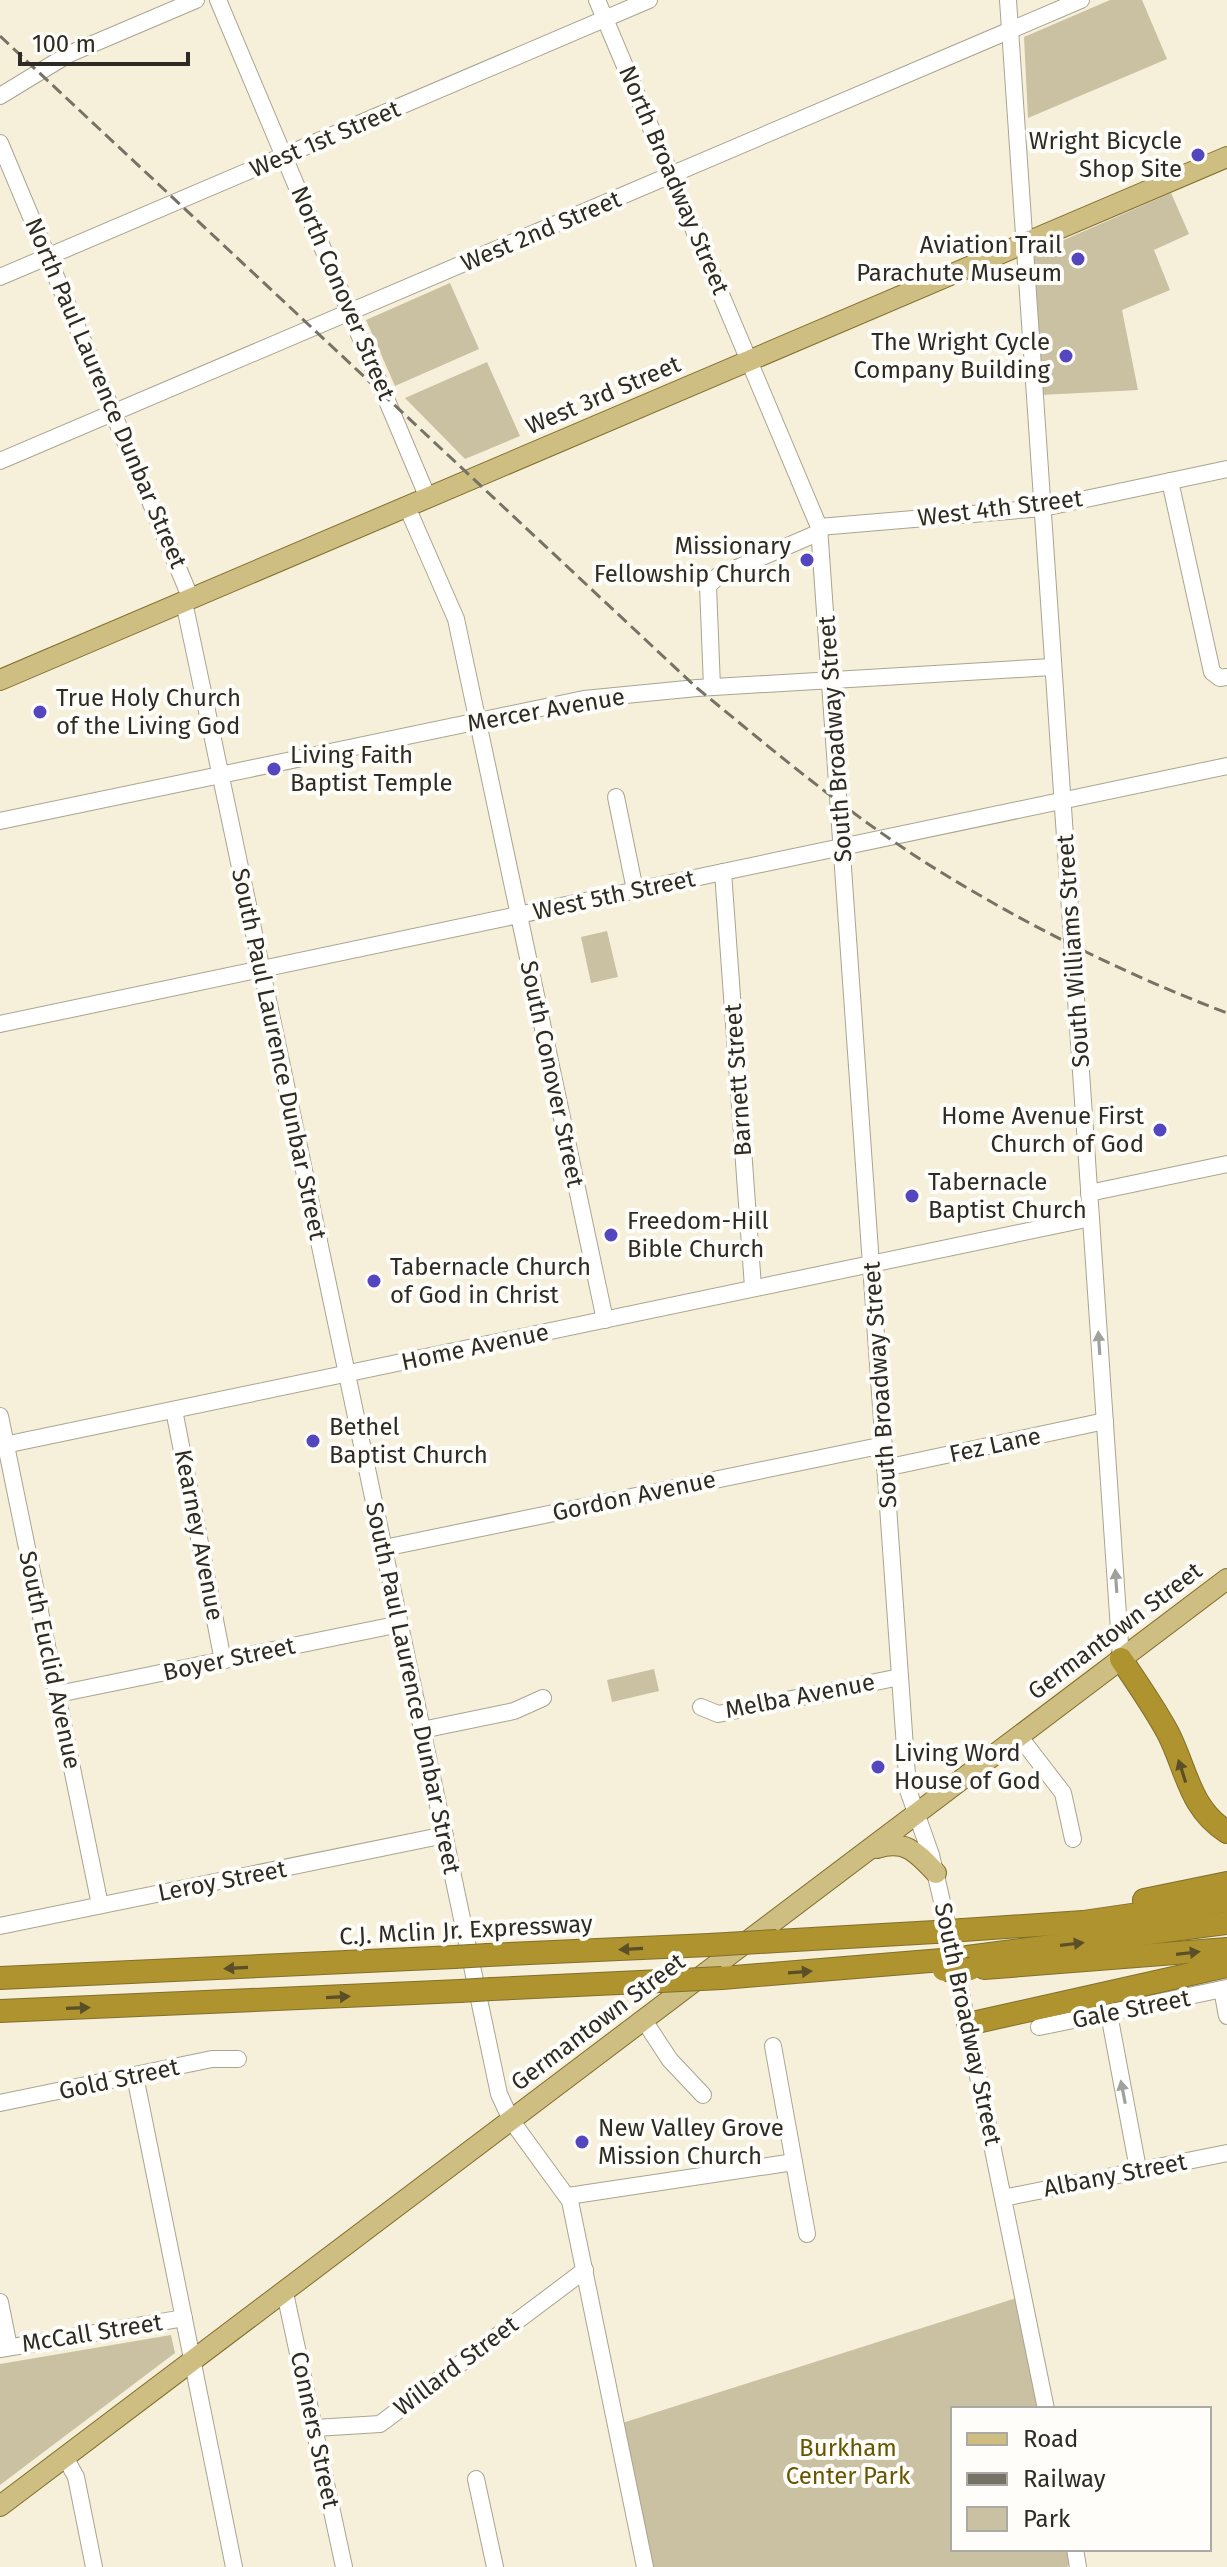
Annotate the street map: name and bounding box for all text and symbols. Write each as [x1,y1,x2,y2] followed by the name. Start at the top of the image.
[20,16,188,66] scale bar
[32,30,96,58] text: 100 m
[613,61,735,299] street label: North Broadway Street
[246,95,405,183] street label: West 1st Street
[1029,127,1182,183] place label: Wright Bicycle Shop Site
[1189,146,1207,164] marker: Wright Bicycle Shop Site
[285,182,401,404] street label: North Conover Street
[457,185,625,277] street label: West 2nd Street
[19,214,193,573] street label: North Paul Laurence Dunbar Street
[856,231,1062,287] place label: Aviation Trail Parachute Museum
[1069,250,1087,268] marker: Aviation Trail Parachute Museum
[853,328,1051,384] place label: The Wright Cycle Company Building
[1057,347,1075,365] marker: The Wright Cycle Company Building
[521,350,685,440] street label: West 3rd Street
[916,484,1084,532] street label: West 4th Street
[594,532,791,588] place label: Missionary Fellowship Church
[798,551,816,569] marker: Missionary Fellowship Church
[812,614,858,863] street label: South Broadway Street
[465,682,627,738] street label: Mercer Avenue
[56,684,241,740] place label: True Holy Church of the Living God
[31,703,49,721] marker: True Holy Church of the Living God
[290,741,453,797] place label: Living Faith Baptist Temple
[265,760,283,778] marker: Living Faith Baptist Temple
[1051,833,1095,1069] street label: South Williams Street
[530,864,698,926] street label: West 5th Street
[226,866,332,1243] street label: South Paul Laurence Dunbar Street
[514,958,590,1190] street label: South Conover Street
[719,1002,757,1157] street label: Barnett Street
[941,1102,1144,1158] place label: Home Avenue First Church of God
[1151,1121,1169,1139] marker: Home Avenue First Church of God
[928,1168,1087,1224] place label: Tabernacle Baptist Church
[903,1187,921,1205] marker: Tabernacle Baptist Church
[627,1207,768,1263] place label: Freedom-Hill Bible Church
[602,1226,620,1244] marker: Freedom-Hill Bible Church
[390,1253,591,1309] place label: Tabernacle Church of God in Christ
[857,1260,903,1509] street label: South Broadway Street
[365,1272,383,1290] marker: Tabernacle Church of God in Christ
[399,1318,551,1376] street label: Home Avenue
[1092,1330,1105,1355] one-way arrow
[329,1413,488,1469] place label: Bethel Baptist Church
[947,1422,1043,1468] street label: Fez Lane
[304,1432,322,1450] marker: Bethel Baptist Church
[169,1447,229,1623] street label: Kearney Avenue
[550,1465,718,1527] street label: Gordon Avenue
[360,1500,466,1877] street label: South Paul Laurence Dunbar Street
[13,1548,87,1772] street label: South Euclid Avenue
[1023,1556,1208,1705] street label: Germantown Street
[1109,1568,1122,1593] one-way arrow
[161,1631,298,1687] street label: Boyer Street
[723,1668,877,1724] street label: Melba Avenue
[894,1739,1041,1795] place label: Living Word House of God
[869,1758,887,1776] marker: Living Word House of God
[1175,1759,1188,1783] one-way arrow
[155,1855,289,1907] street label: Leroy Street
[929,1900,1007,2148] street label: South Broadway Street
[339,1909,594,1951] street label: C.J. Mclin Jr. Expressway
[1060,1937,1085,1950] one-way arrow
[618,1942,643,1955] one-way arrow
[506,1947,691,2096] street label: Germantown Street
[1176,1947,1201,1960] one-way arrow
[223,1961,248,1974] one-way arrow
[788,1965,813,1978] one-way arrow
[1070,1984,1193,2034] street label: Gale Street
[326,1990,351,2003] one-way arrow
[66,2002,91,2015] one-way arrow
[56,2053,182,2105] street label: Gold Street
[1117,2080,1129,2105] one-way arrow
[598,2114,784,2170] place label: New Valley Grove Mission Church
[573,2133,591,2151] marker: New Valley Grove Mission Church
[1041,2147,1189,2203] street label: Albany Street
[20,2308,164,2358] street label: McCall Street
[388,2310,524,2422] street label: Willard Street
[285,2349,345,2511] street label: Conners Street
[951,2407,1211,2551] legend
[1023,2425,1078,2453] text: Road
[786,2434,911,2490] park label: Burkham Center Park
[1023,2465,1106,2493] text: Railway
[1023,2505,1071,2533] text: Park

